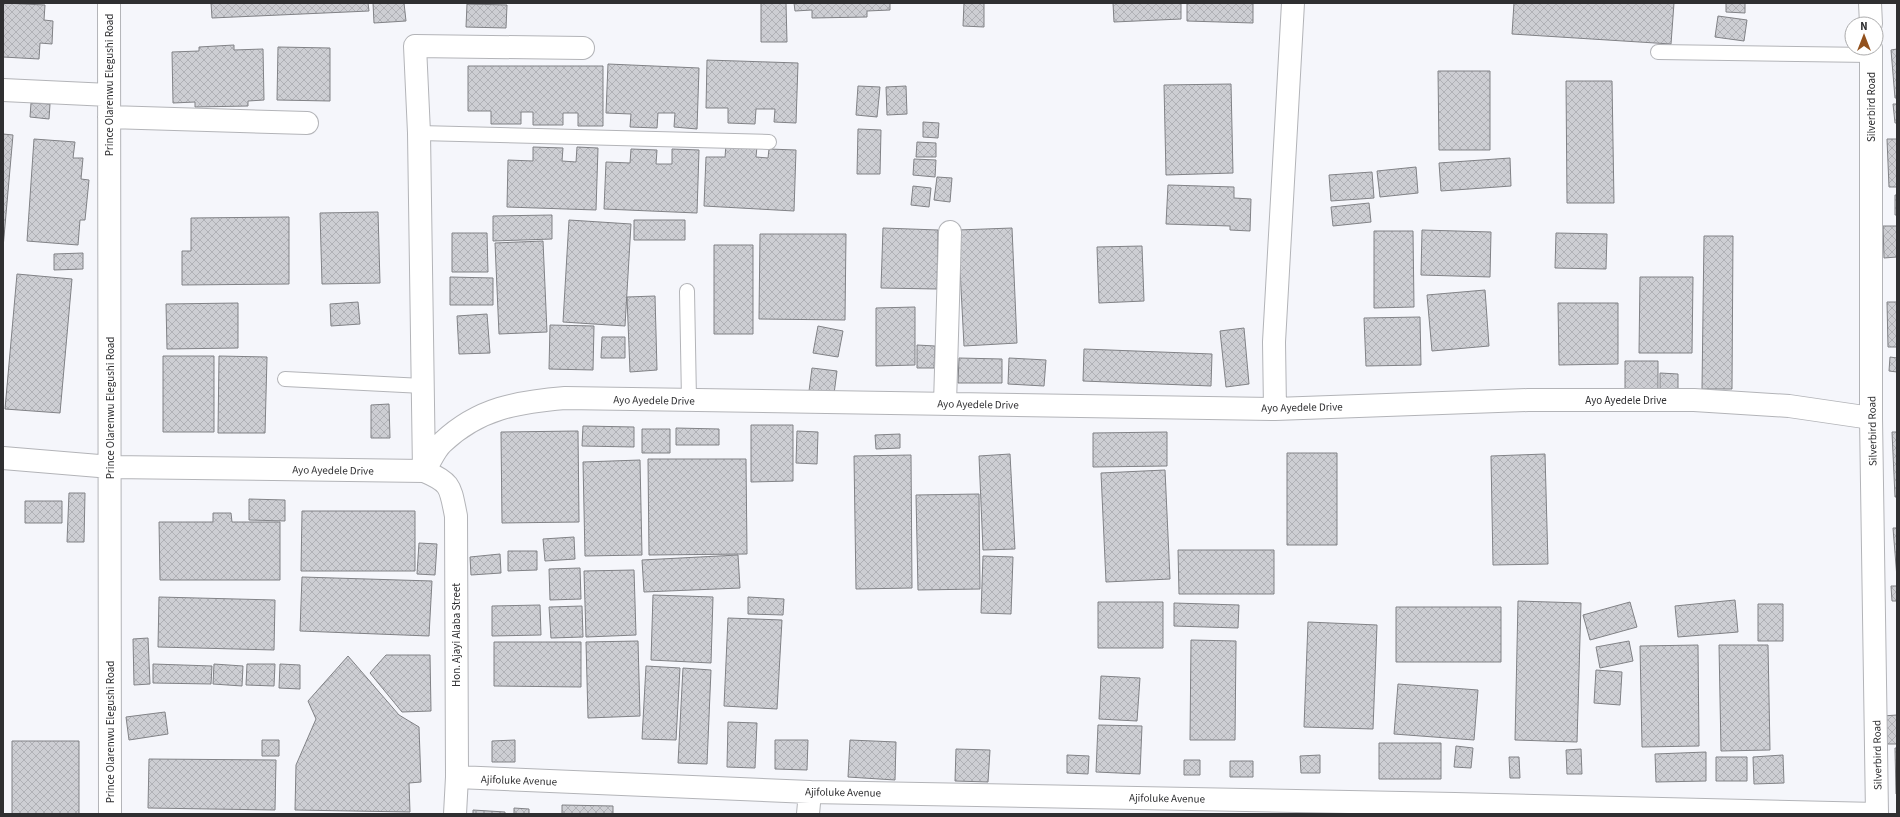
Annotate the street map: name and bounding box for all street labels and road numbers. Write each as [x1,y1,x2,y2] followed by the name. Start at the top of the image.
[102,14,117,156] street label: Prince Olarenwu Elegushi Road
[1864,72,1879,142] street label: Silverbird Road
[103,337,118,479] street label: Prince Olarenwu Elegushi Road
[613,392,695,409] street label: Ayo Ayedele Drive
[1585,393,1667,408] street label: Ayo Ayedele Drive
[937,396,1019,413] street label: Ayo Ayedele Drive
[1864,396,1881,466] street label: Silverbird Road
[1261,399,1343,416] street label: Ayo Ayedele Drive
[292,462,374,479] street label: Ayo Ayedele Drive
[449,583,464,687] street label: Hon. Ajayi Alaba Street
[103,661,118,803] street label: Prince Olarenwu Elegushi Road
[1869,720,1886,790] street label: Silverbird Road
[481,772,558,789] street label: Ajifoluke Avenue
[805,784,882,801] street label: Ajifoluke Avenue
[1129,790,1206,807] street label: Ajifoluke Avenue

